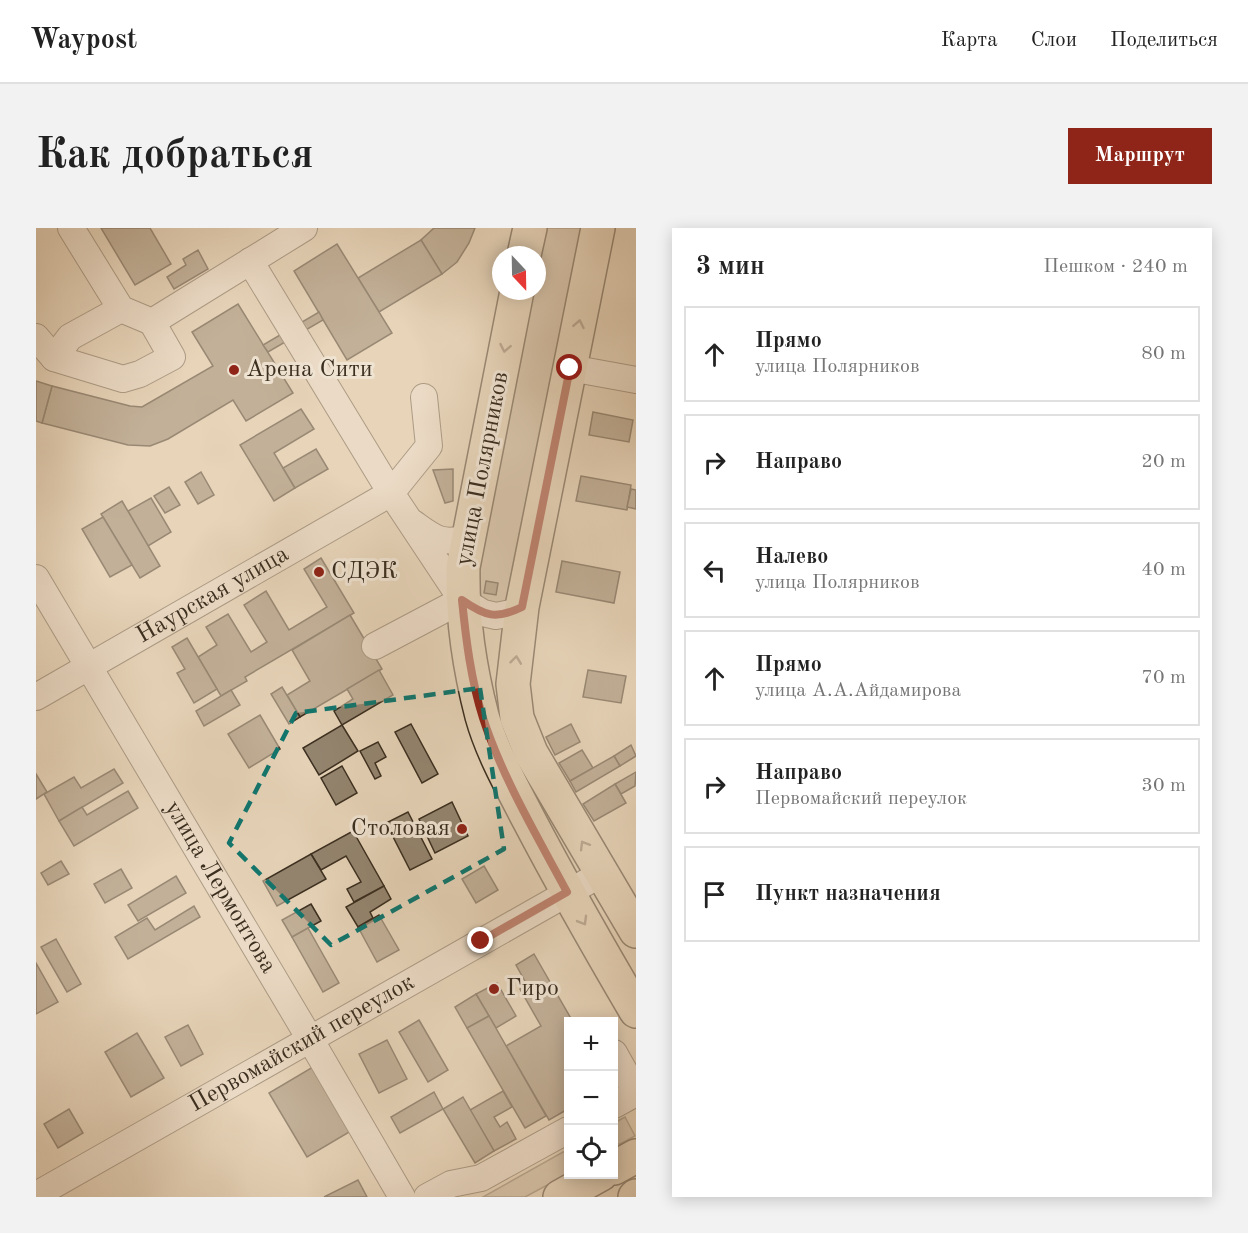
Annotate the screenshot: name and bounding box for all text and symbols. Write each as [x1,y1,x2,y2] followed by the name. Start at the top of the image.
[30,27,137,55] text: Waypost
[941,30,998,51] text: Карта
[1031,30,1077,51] text: Слои
[1110,30,1218,51] text: Поделиться
[1068,128,1212,184] button: Маршрут
[36,135,313,177] text: Как добраться
[492,246,546,300] north arrow
[696,254,765,280] text: 3 мин
[1043,257,1188,277] text: Пешком · 240 m
[572,319,585,329] one-way arrow
[755,330,822,352] text: Прямо
[698,338,731,371] icon: ahead
[499,343,512,353] one-way arrow
[1141,344,1186,364] text: 80 m
[556,354,582,380] route start
[755,357,920,377] text: улица Полярников
[246,358,373,382] place label: Арена Сити
[227,363,241,377] marker: Арена Сити
[452,370,514,568] street label: улица Полярников
[698,446,731,479] icon: right
[755,451,842,473] text: Направо
[1141,452,1186,472] text: 20 m
[133,542,293,648] street label: Наурская улица
[755,546,828,568] text: Налево
[698,554,731,587] icon: left
[331,560,398,584] place label: СДЭК
[1141,560,1186,580] text: 40 m
[312,565,326,579] marker: СДЭК
[755,573,920,593] text: улица Полярников
[755,654,822,676] text: Прямо
[509,655,522,664] one-way arrow
[698,662,731,695] icon: ahead
[1141,668,1186,688] text: 70 m
[755,681,961,701] text: улица А.А.Айдамирова
[755,762,842,784] text: Направо
[698,770,731,803] icon: right
[1141,776,1186,796] text: 30 m
[755,789,967,809] text: Первомайский переулок
[160,797,280,978] street label: улица Лермонтова
[351,817,450,841] place label: Столовая
[455,822,469,836] marker: Столовая
[580,841,592,851] one-way arrow
[698,878,731,911] icon: arrive
[755,883,941,905] text: Пункт назначения
[576,915,587,925] one-way arrow
[467,927,493,953] route end
[185,970,419,1117] street label: Первомайский переулок
[506,977,559,1001] place label: Гиро
[487,982,501,996] marker: Гиро
[564,1017,618,1179] map controls
[564,1017,618,1071] button: +
[564,1071,618,1125] button: −
[564,1125,618,1179] button: locate

